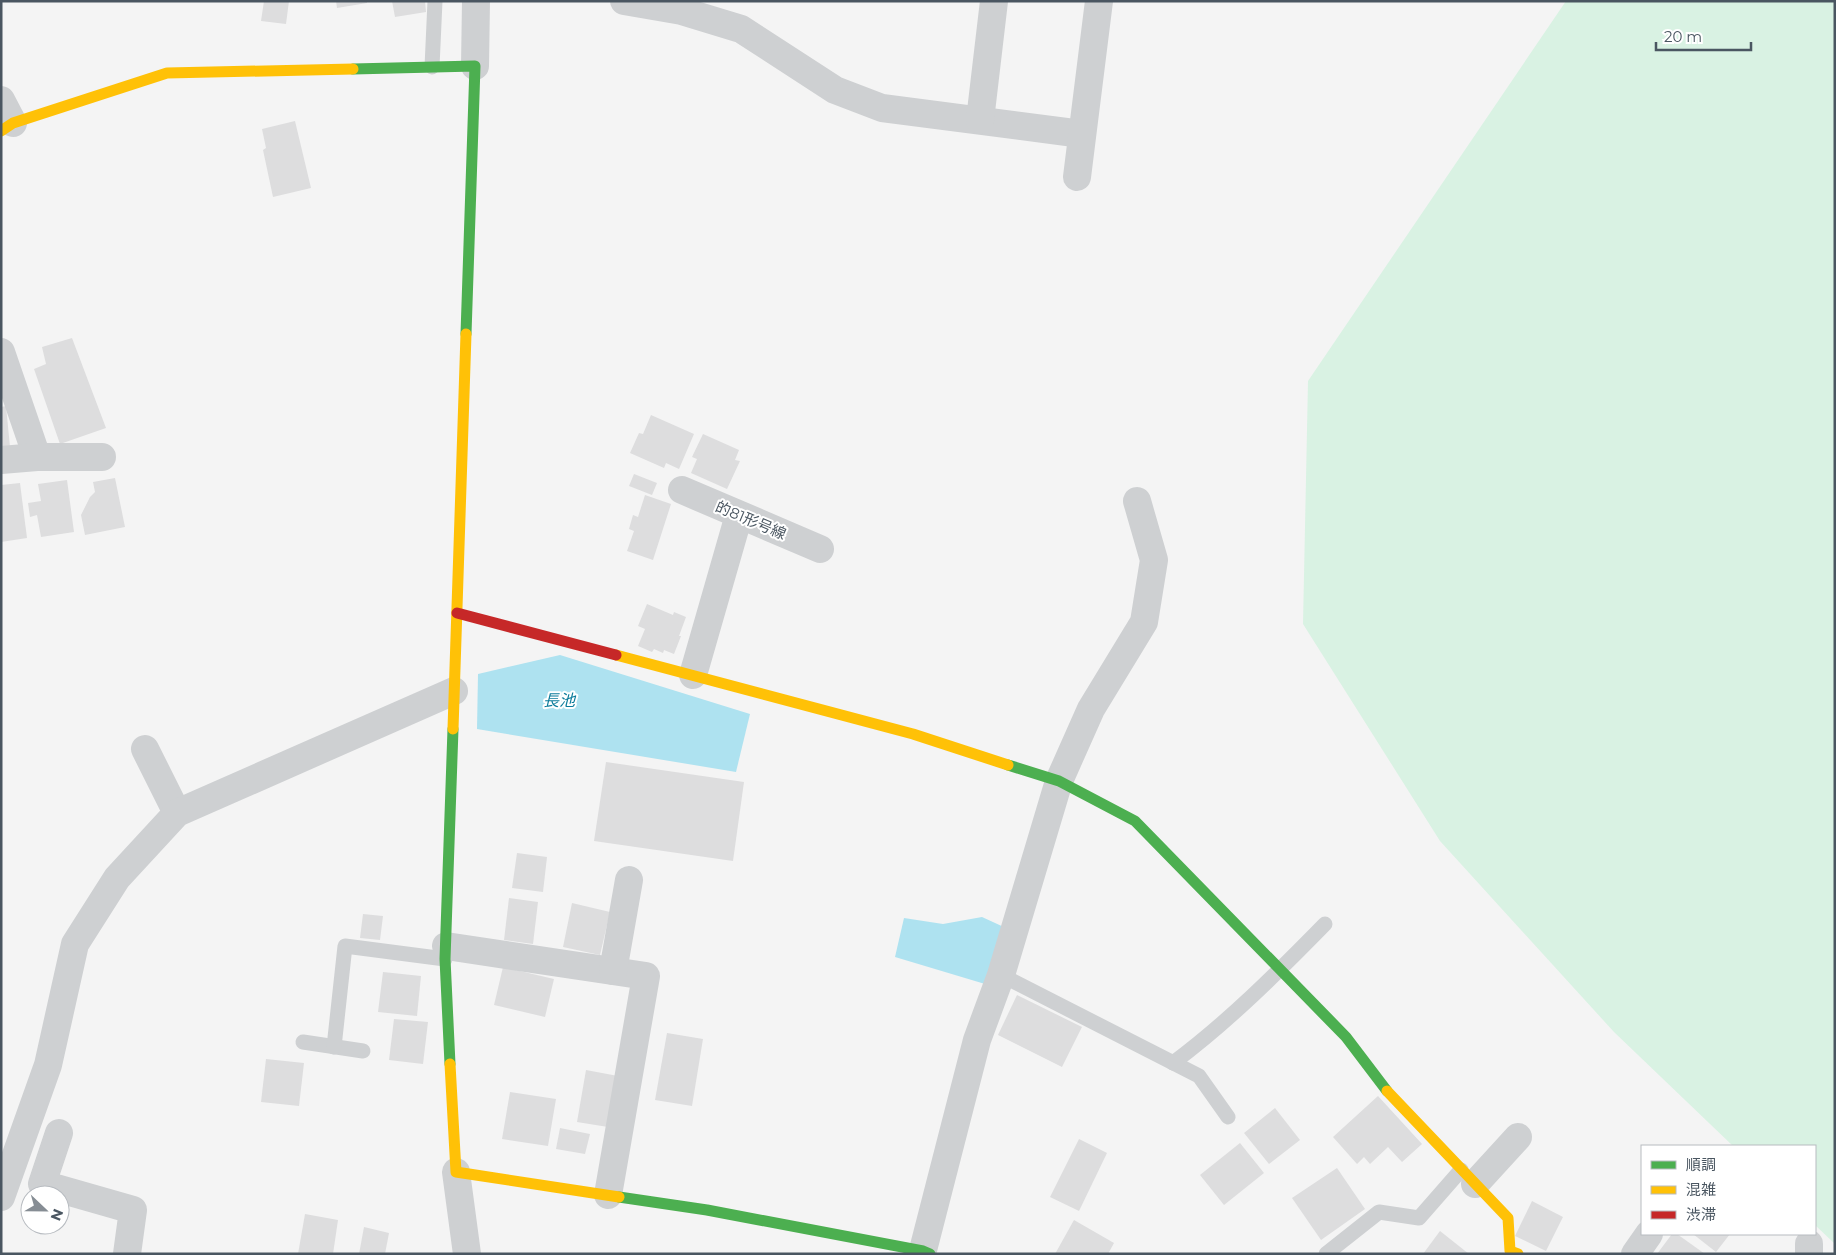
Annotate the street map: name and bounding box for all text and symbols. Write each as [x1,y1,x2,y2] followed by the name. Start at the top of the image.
[1656,20,1751,52] scale bar
[1664,27,1702,46] text: 20 m
[713,497,789,543] street label: 的81形号線
[543,691,577,710] water label: 長池
[1641,1145,1816,1235] legend
[1686,1155,1716,1174] text: 順調
[1686,1180,1716,1199] text: 混雑
[20,1185,70,1235] north arrow
[1686,1205,1716,1224] text: 渋滞
[47,1206,68,1223] text: N

